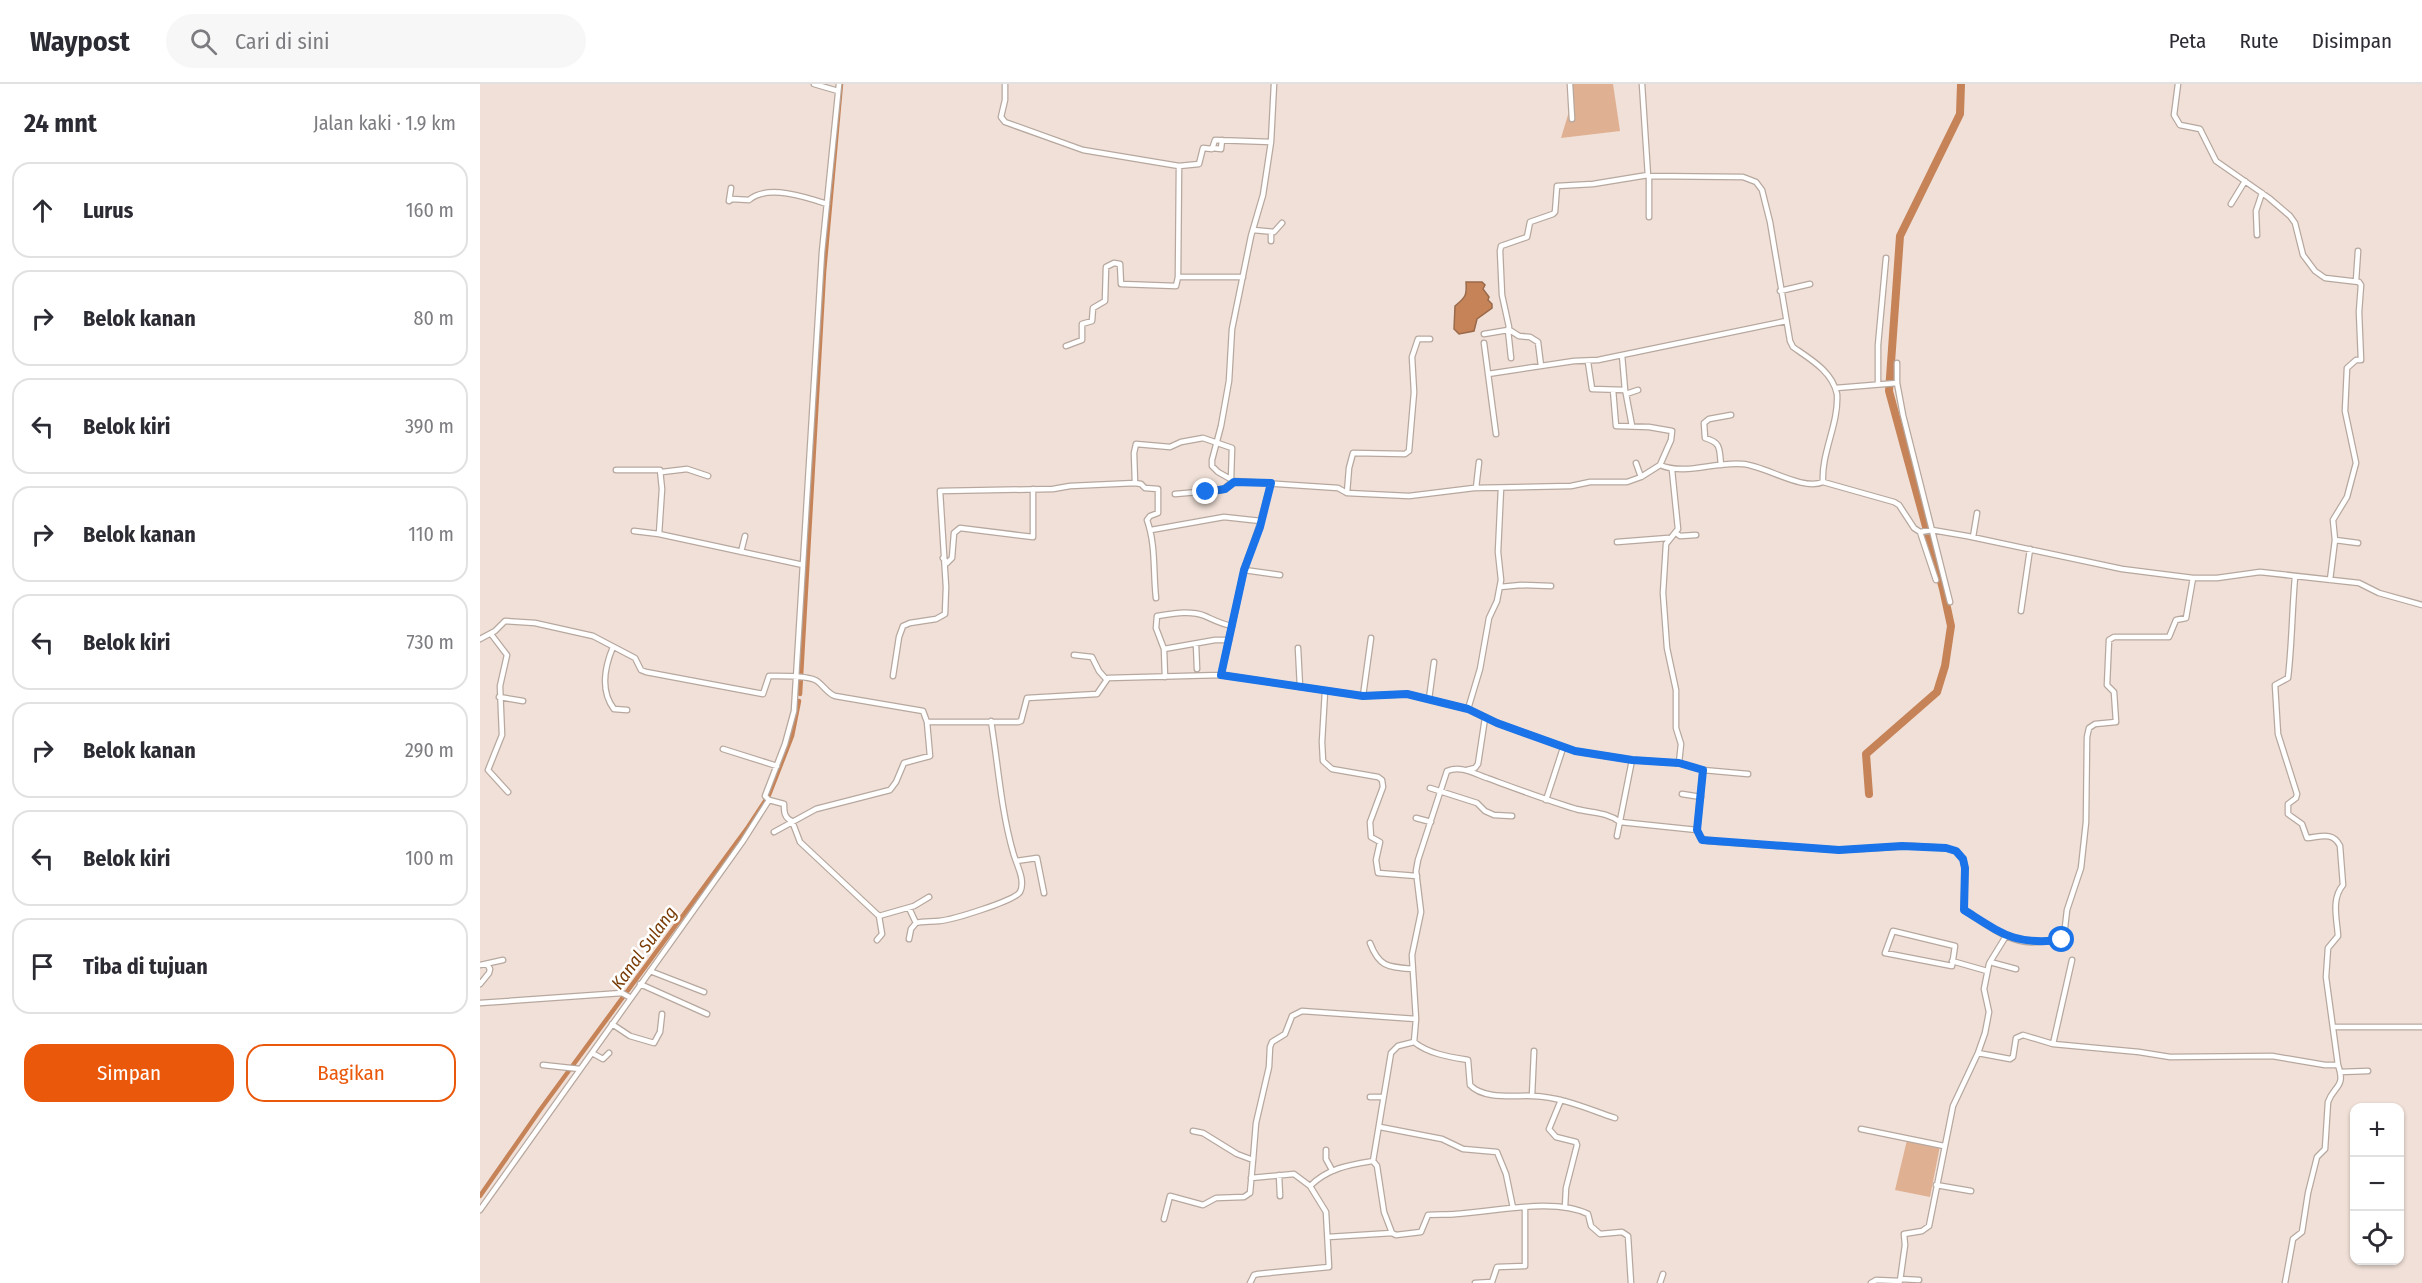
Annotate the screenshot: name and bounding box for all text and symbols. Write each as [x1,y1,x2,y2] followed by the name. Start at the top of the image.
[166,14,586,68] search box
[30,25,130,58] text: Waypost
[187,25,220,58] icon: search
[235,28,330,55] text: Cari di sini
[2169,28,2206,54] text: Peta
[2239,28,2279,54] text: Rute
[2312,28,2392,54] text: Disimpan
[24,108,97,139] text: 24 mnt
[313,111,456,135] text: Jalan kaki · 1.9 km
[26,194,59,227] icon: ahead
[83,197,133,224] text: Lurus
[406,198,454,222] text: 160 m
[26,302,59,335] icon: right
[83,305,196,332] text: Belok kanan
[414,306,454,330] text: 80 m
[26,410,59,443] icon: left
[83,413,171,440] text: Belok kiri
[405,414,454,438] text: 390 m
[1192,478,1218,504] route end
[26,518,59,551] icon: right
[83,521,196,548] text: Belok kanan
[408,522,454,546] text: 110 m
[26,626,59,659] icon: left
[83,629,171,656] text: Belok kiri
[407,630,454,654] text: 730 m
[26,734,59,767] icon: right
[83,737,196,764] text: Belok kanan
[405,738,454,762] text: 290 m
[26,842,59,875] icon: left
[83,845,171,872] text: Belok kiri
[405,846,454,870] text: 100 m
[607,902,681,994] water label: Kanal Sulang
[2048,926,2074,952] route start
[26,950,59,983] icon: arrive
[83,953,208,980] text: Tiba di tujuan
[24,1044,234,1102] button: Simpan
[246,1044,456,1102] button: Bagikan
[2350,1103,2404,1265] map controls
[2350,1103,2404,1157] button: +
[2350,1157,2404,1211] button: −
[2350,1211,2404,1265] button: locate

